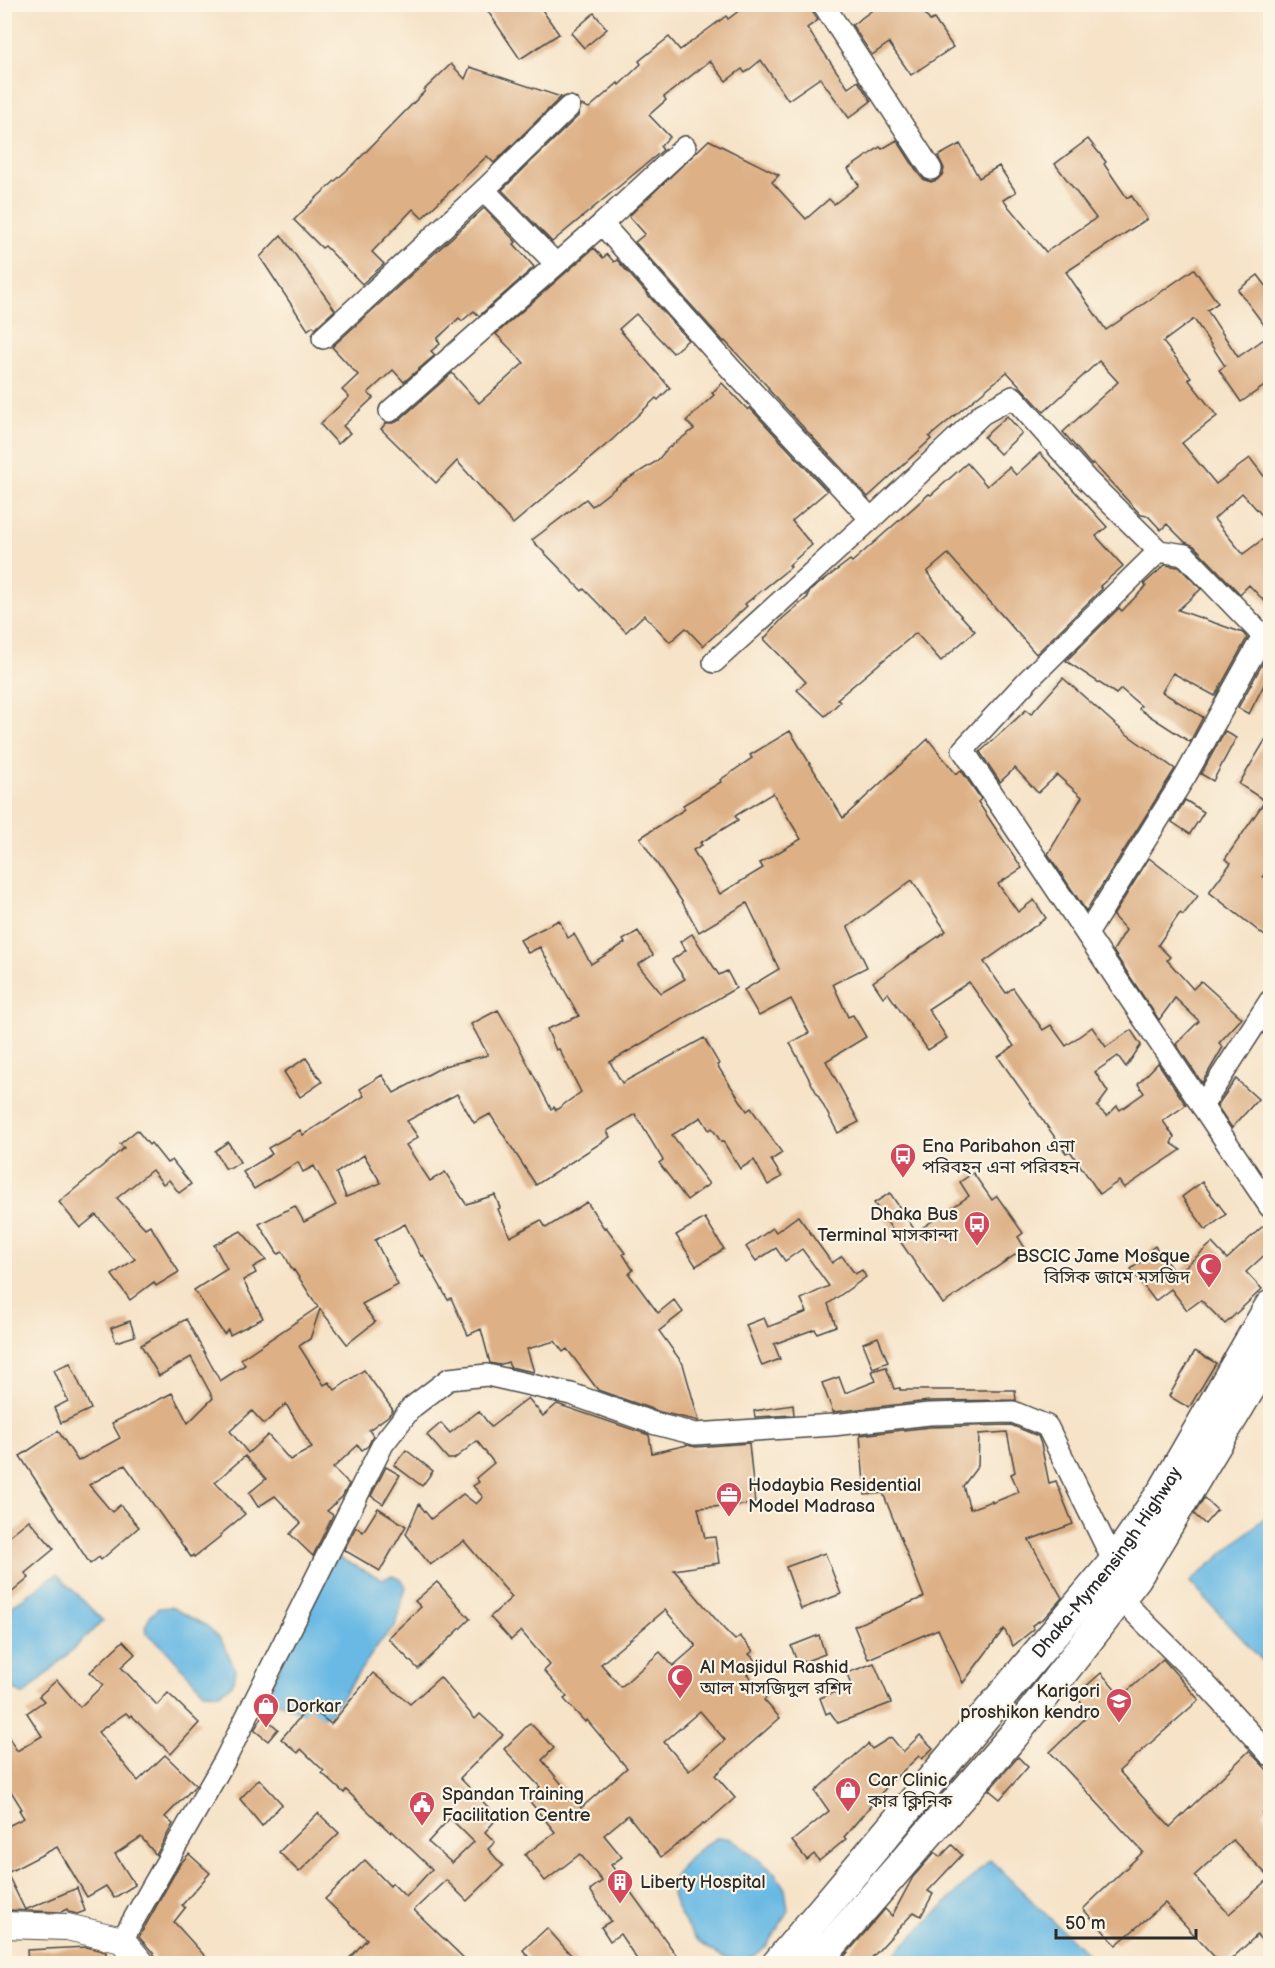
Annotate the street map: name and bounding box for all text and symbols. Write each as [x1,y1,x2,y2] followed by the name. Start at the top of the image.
[922,1136,1081,1178] place label: Ena Paribahon এনা পরিবহন এনা পরিবহন
[888,1141,918,1179] bus stop icon: Ena Paribahon এনা পরিবহন এনা পরিবহন
[817,1204,958,1246] place label: Dhaka Bus Terminal মাসকান্দা
[962,1209,992,1247] bus stop icon: Dhaka Bus Terminal মাসকান্দা
[1016,1246,1191,1288] place label: BSCIC Jame Mosque বিসিক জামে মসজিদ
[1194,1251,1224,1289] mosque icon: BSCIC Jame Mosque বিসিক জামে মসজিদ
[1028,1463,1186,1662] street label: Dhaka-Mymensingh Highway
[748,1475,921,1517] place label: Hodaybia Residential Model Madrasa
[714,1480,744,1518] office icon: Hodaybia Residential Model Madrasa
[699,1657,853,1699] place label: Al Masjidul Rashid আল মাসজিদুল রশিদ
[665,1662,695,1700] mosque icon: Al Masjidul Rashid আল মাসজিদুল রশিদ
[960,1681,1100,1723] place label: Karigori proshikon kendro
[1104,1686,1134,1724] school or university icon: Karigori proshikon kendro
[251,1691,281,1729] shop icon: Dorkar
[286,1696,341,1717] place label: Dorkar
[867,1770,953,1812] place label: Car Clinic কার ক্লিনিক
[833,1775,863,1813] shop icon: Car Clinic কার ক্লিনিক
[442,1784,591,1826] place label: Spandan Training Facilitation Centre
[407,1789,437,1827] public building icon: Spandan Training Facilitation Centre
[605,1867,635,1905] building icon: Liberty Hospital
[640,1872,766,1893] place label: Liberty Hospital
[1056,1902,1196,1940] scale bar
[1065,1913,1106,1934] text: 50 m

